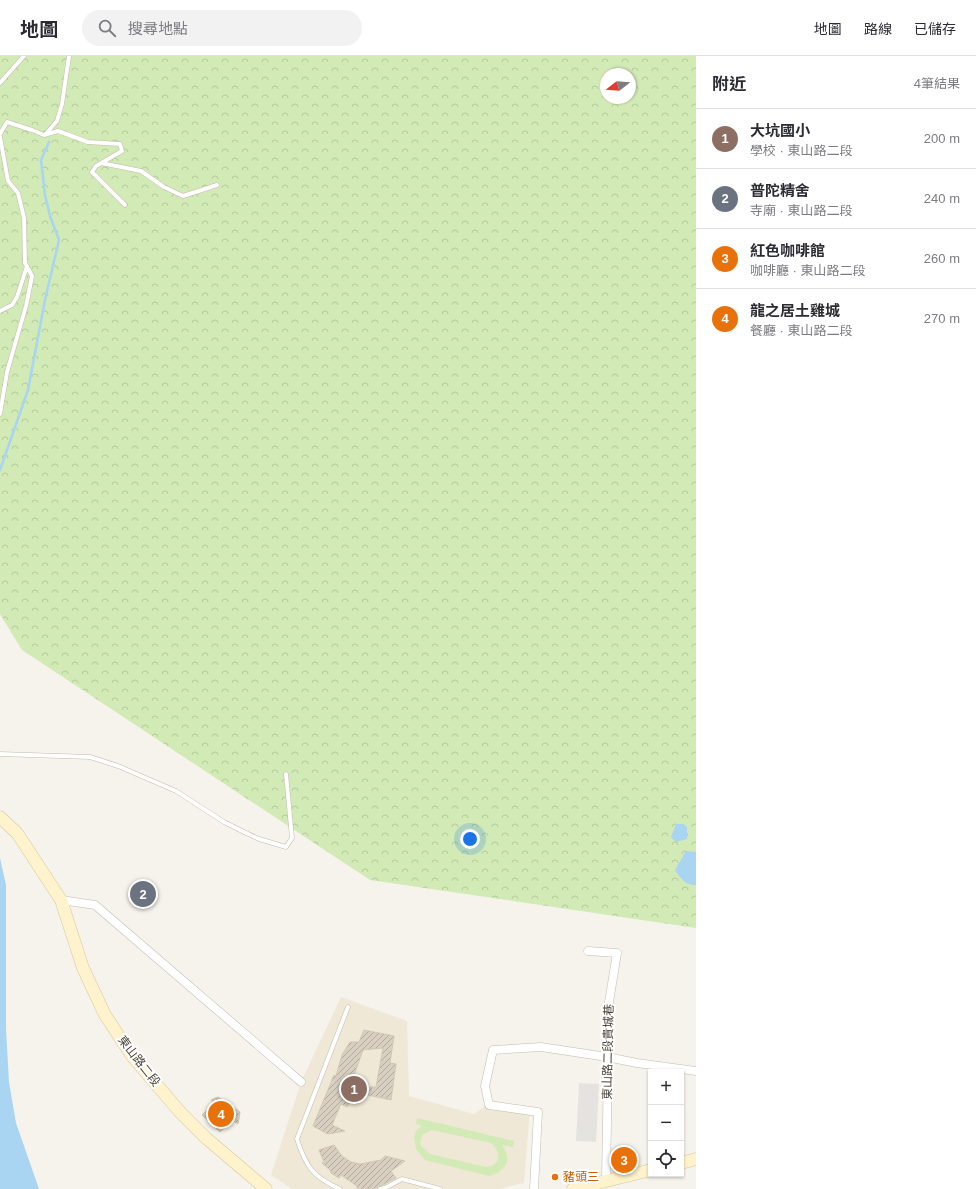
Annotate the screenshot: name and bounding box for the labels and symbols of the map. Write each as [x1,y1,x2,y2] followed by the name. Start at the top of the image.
[600,68,636,104] north arrow
[460,829,480,849] your location
[130,879,156,909] pin: 2
[600,1004,616,1100] street label: 東山路二段貴城巷
[115,1033,163,1089] street label: 東山路二段
[341,1074,367,1104] pin: 1
[208,1099,234,1129] pin: 4
[611,1145,637,1175] pin: 3
[563,1170,599,1184] place label: 豬頭三
[550,1172,560,1182] marker: 豬頭三

